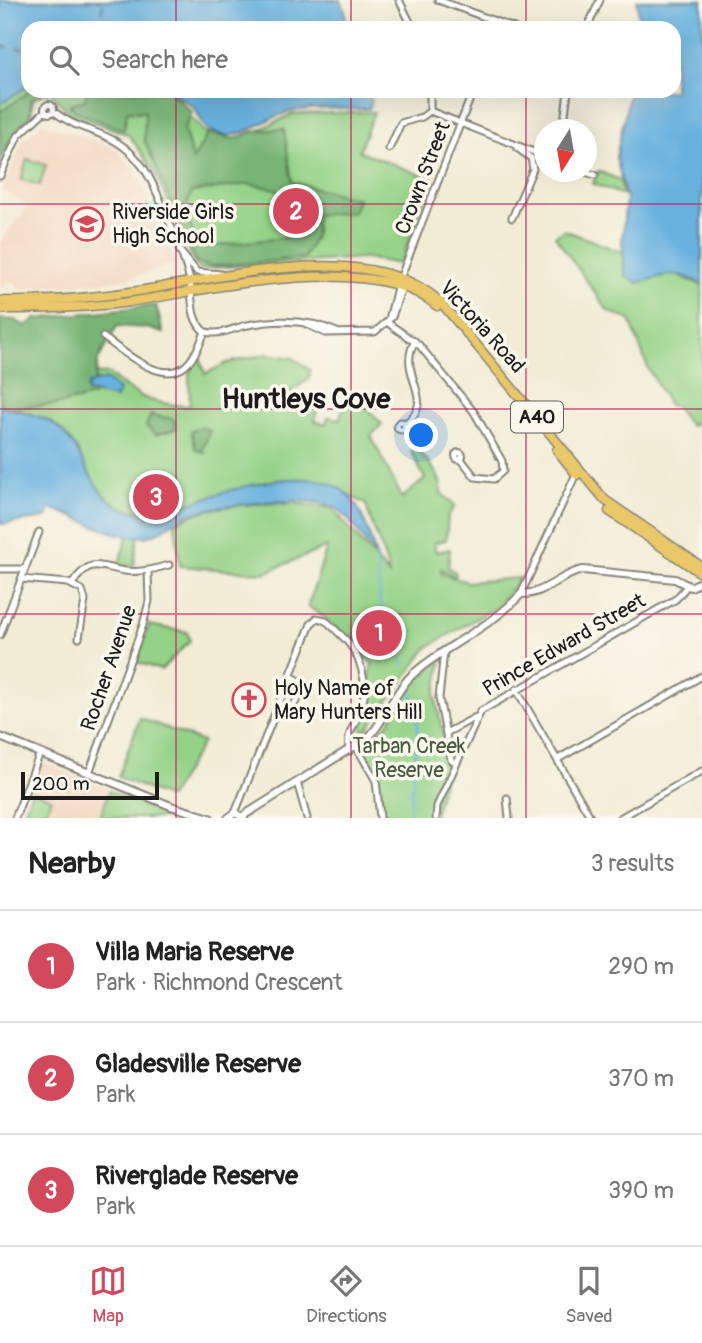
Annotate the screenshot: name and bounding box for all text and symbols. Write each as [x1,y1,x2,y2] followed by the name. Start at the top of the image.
[21,21,681,98] search box
[45,41,83,79] icon: search
[101,44,228,76] text: Search here
[389,117,457,238] street label: Crown Street
[534,119,597,182] north arrow
[273,185,319,237] pin: 2
[112,199,235,250] place label: Riverside Girls High School
[68,205,106,243] school or university icon: Riverside Girls High School
[433,275,531,379] street label: Victoria Road
[222,382,391,417] district label: Huntleys Cove
[511,402,563,432] road number: A40
[404,418,438,452] your location
[133,471,179,523] pin: 3
[478,587,651,703] street label: Prince Edward Street
[75,601,143,734] street label: Rocher Avenue
[356,607,402,659] pin: 1
[274,675,423,726] place label: Holy Name of Mary Hunters Hill
[230,681,268,719] church icon: Holy Name of Mary Hunters Hill
[352,733,466,784] park label: Tarban Creek Reserve
[21,769,159,801] scale bar
[32,772,90,796] text: 200 m
[28,845,115,882] text: Nearby
[591,849,674,878] text: 3 results
[95,936,294,968] text: Villa Maria Reserve
[47,952,56,981] text: 1
[608,952,674,981] text: 290 m
[95,968,343,997] text: Park · Richmond Crescent
[95,1048,301,1080] text: Gladesville Reserve
[45,1064,57,1093] text: 2
[608,1064,674,1093] text: 370 m
[95,1080,135,1109] text: Park
[95,1160,298,1192] text: Riverglade Reserve
[45,1176,57,1205] text: 3
[608,1176,674,1205] text: 390 m
[95,1192,135,1221] text: Park
[89,1262,127,1328] tab: Map
[306,1262,387,1328] tab: Directions
[565,1262,613,1328] tab: Saved

